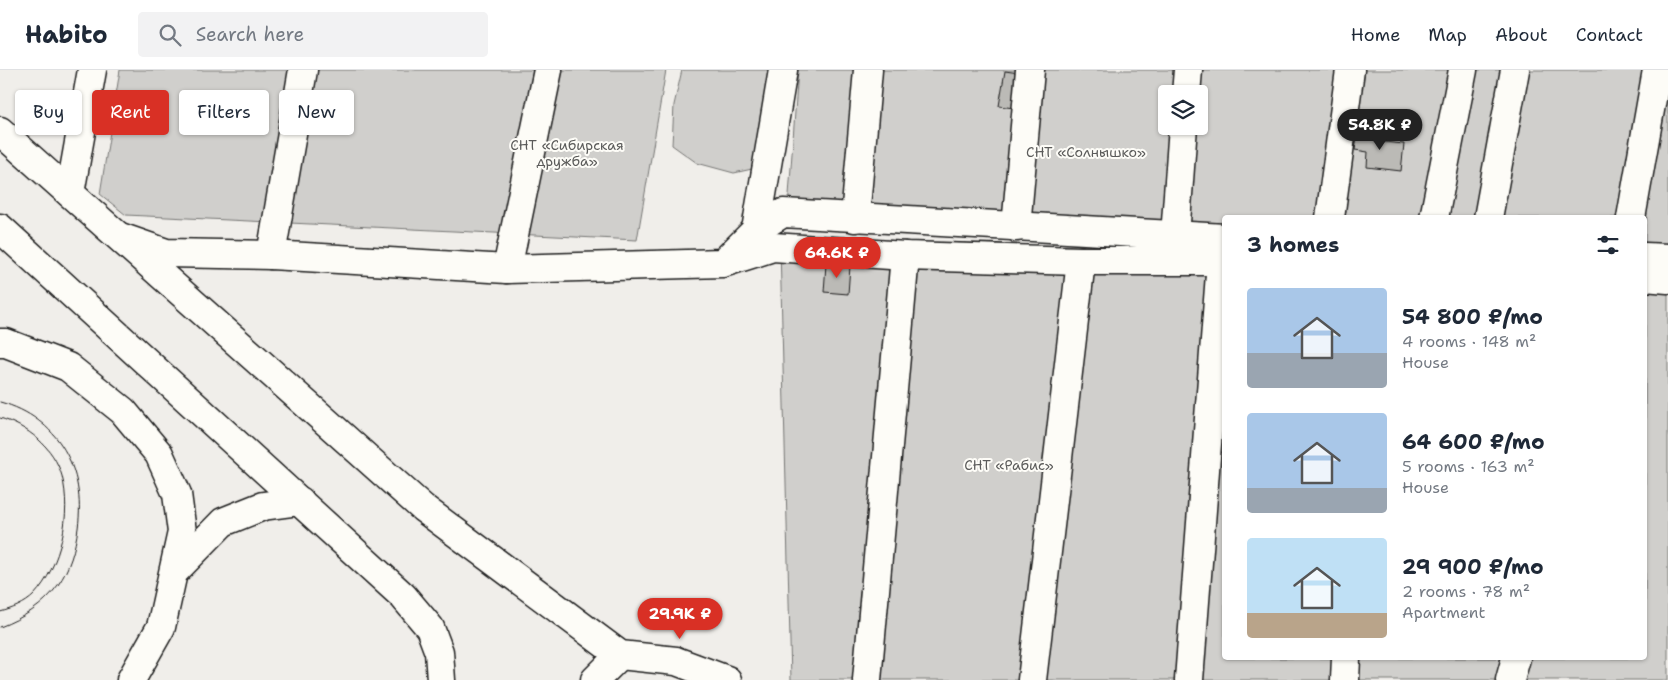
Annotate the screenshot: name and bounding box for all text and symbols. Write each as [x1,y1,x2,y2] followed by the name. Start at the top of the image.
[138,12,488,57] search box
[25,19,108,51] text: Habito
[156,21,184,49] icon: search
[196,22,304,47] text: Search here
[1351,23,1400,47] text: Home
[1428,23,1467,47] text: Map
[1495,23,1548,47] text: About
[1576,23,1643,47] text: Contact
[1158,85,1208,135] map controls
[1158,85,1208,135] button: layers
[15,90,82,135] chip: Buy
[92,90,169,135] chip: Rent
[179,90,269,135] chip: Filters
[279,90,354,135] chip: New
[1334,108,1426,151] pin: 54.8K ₽
[1348,114,1412,135] text: 54.8K ₽
[510,136,624,170] park label: СНТ «Сибирская дружба»
[1026,143,1146,161] park label: СНТ «Солнышко»
[1247,231,1339,259] text: 3 homes
[1594,231,1622,259] icon: filters
[791,236,883,279] pin: 64.6K ₽
[805,242,869,263] text: 64.6K ₽
[1402,303,1543,331] text: 54 800 ₽/mo
[1287,308,1347,368] icon: home
[1402,331,1536,352] text: 4 rooms · 148 m²
[1402,352,1449,373] text: House
[1402,428,1545,456] text: 64 600 ₽/mo
[1287,433,1347,493] icon: home
[964,456,1054,474] park label: СНТ «Рабис»
[1402,456,1535,477] text: 5 rooms · 163 m²
[1402,477,1449,498] text: House
[1402,553,1544,581] text: 29 900 ₽/mo
[1287,558,1347,618] icon: home
[1402,581,1530,602] text: 2 rooms · 78 m²
[634,598,726,640] pin: 29.9K ₽
[1402,602,1485,623] text: Apartment
[649,603,711,624] text: 29.9K ₽

